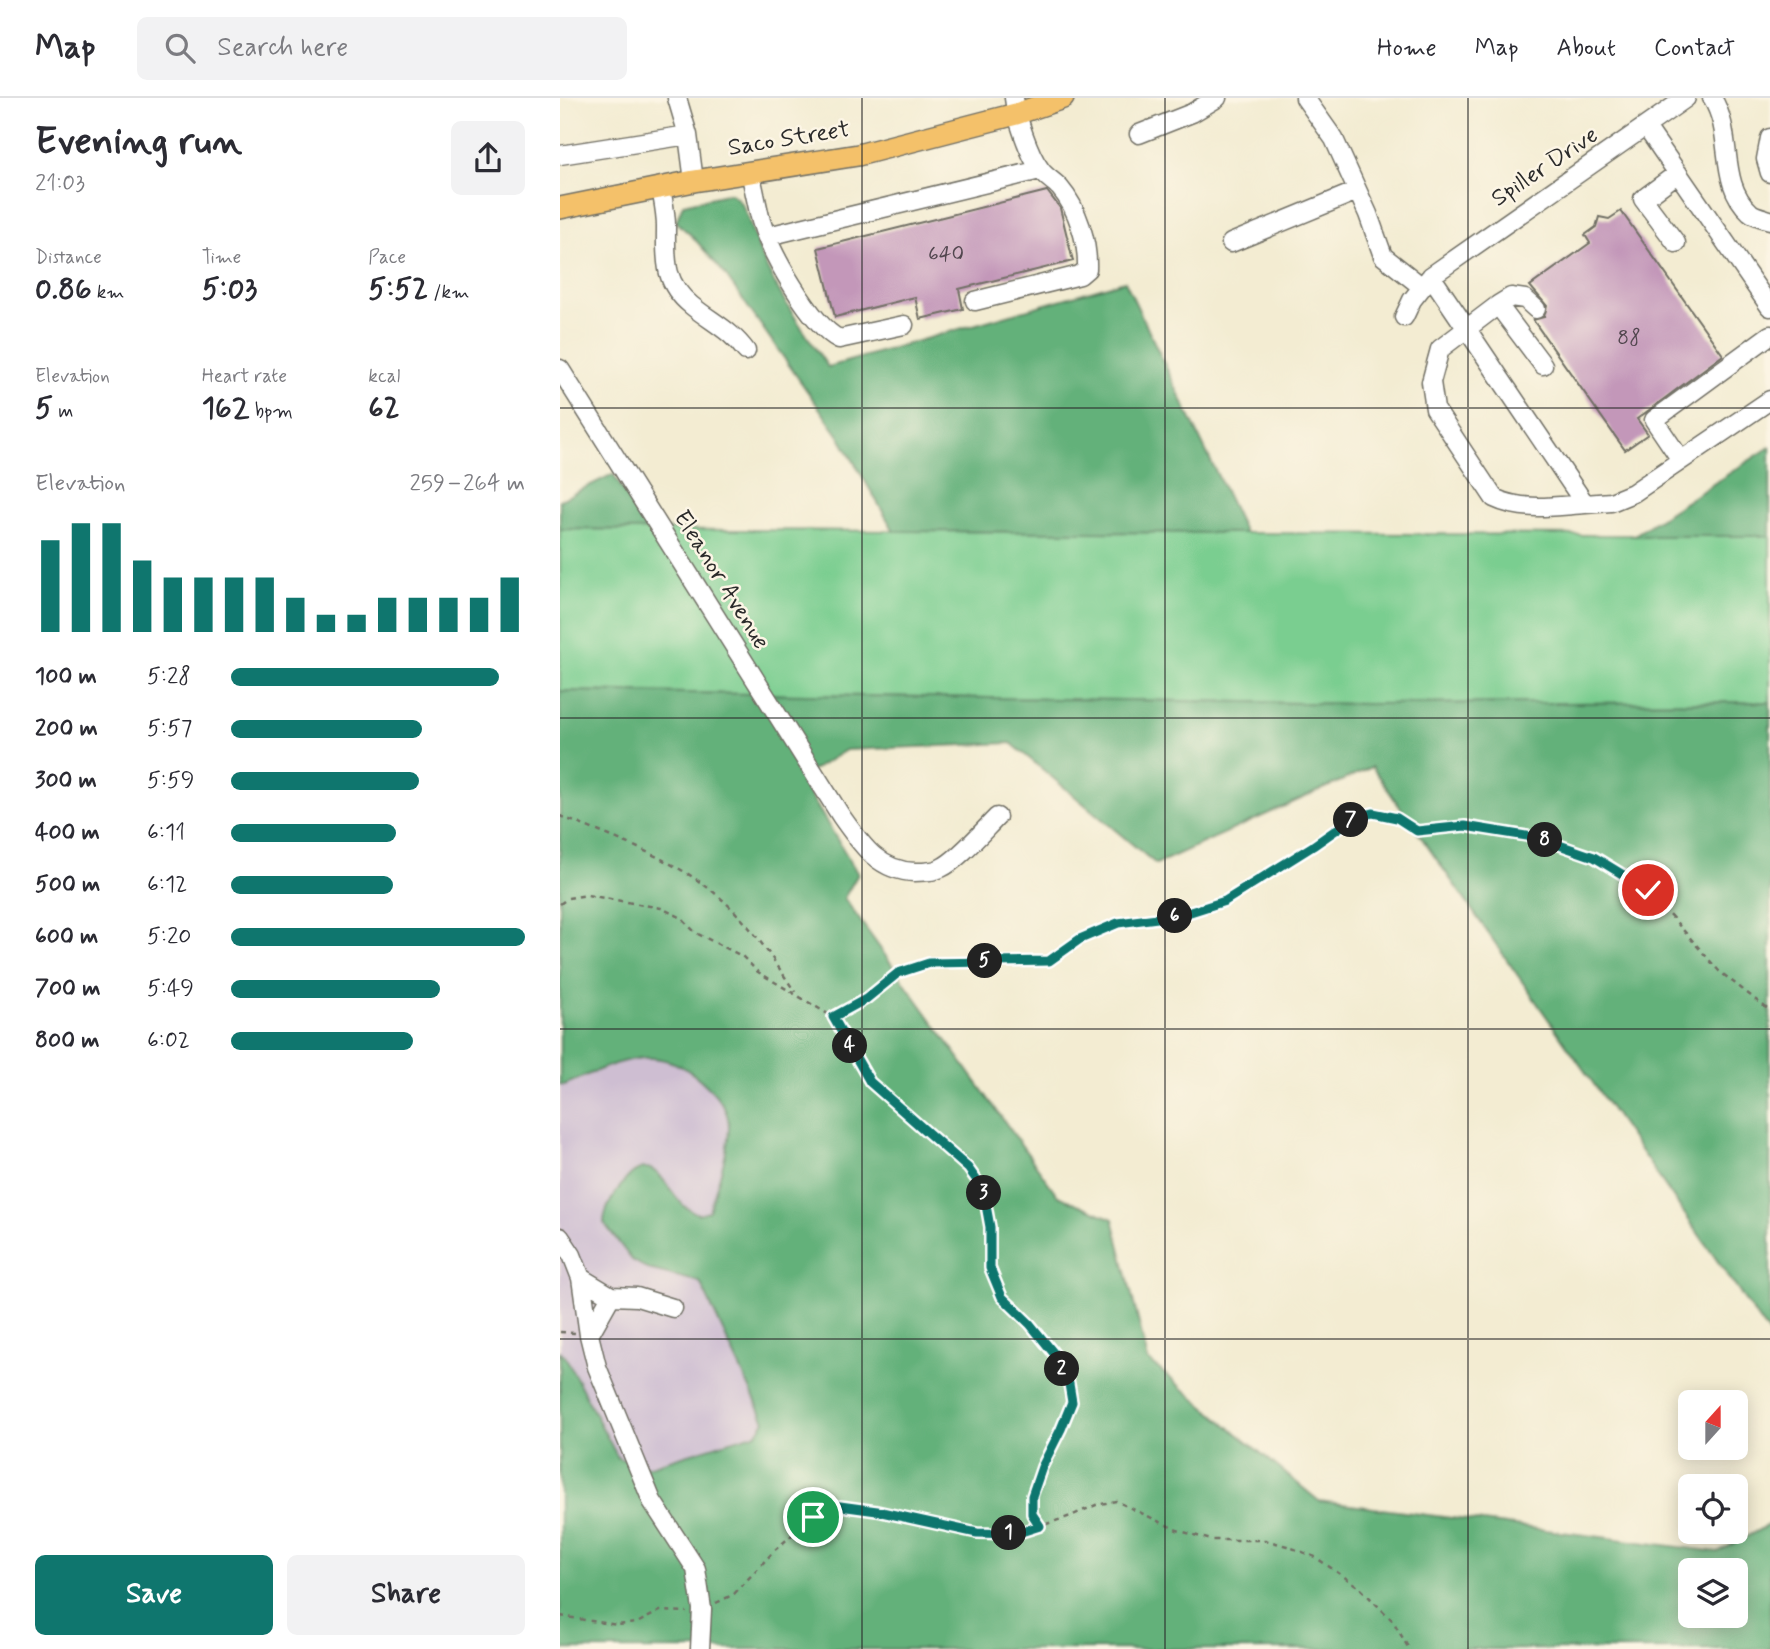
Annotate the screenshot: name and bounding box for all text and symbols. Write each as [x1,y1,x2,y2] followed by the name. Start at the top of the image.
[137,17,627,80] search box
[35,26,95,70] text: Map
[161,29,199,67] icon: search
[217,31,348,65] text: Search here
[1377,33,1437,64] text: Home
[1475,33,1519,64] text: Map
[1557,33,1616,64] text: About
[1654,33,1735,64] text: Contact
[726,114,852,164] street label: Saco Street
[35,118,242,167] text: Evening run
[1485,120,1605,214] street label: Spiller Drive
[451,121,525,195] button: share
[35,169,85,199] text: 21:03
[928,240,964,268] house number: 640
[35,245,102,270] text: Distance
[202,245,241,270] text: Time
[368,245,406,270] text: Pace
[35,270,92,309] text: 0.86
[202,270,257,309] text: 5:03
[368,270,428,309] text: 5:52
[92,280,124,305] text: km
[428,280,469,305] text: /km
[1617,324,1641,352] house number: 88
[35,364,110,389] text: Elevation
[202,364,287,389] text: Heart rate
[368,364,400,389] text: kcal
[35,389,53,428] text: 5
[202,389,250,428] text: 162
[368,389,400,428] text: 62
[53,399,73,424] text: m
[250,399,293,424] text: bpm
[35,469,126,499] text: Elevation
[410,469,525,499] text: 259–264 m
[666,504,776,656] street label: Eleanor Avenue
[35,662,97,692] text: 100 m
[147,662,191,692] text: 5:28
[35,714,98,744] text: 200 m
[147,714,192,744] text: 5:57
[35,766,97,796] text: 300 m
[147,766,194,796] text: 5:59
[1334,802,1368,838] pin: 7
[1345,807,1356,832] text: 7
[35,818,100,848] text: 400 m
[147,818,185,848] text: 6:11
[1528,822,1562,858] pin: 8
[1539,827,1550,852] text: 8
[1618,860,1678,920] pin
[35,870,100,900] text: 500 m
[147,870,187,900] text: 6:12
[1629,871,1667,909] icon: check
[1158,898,1192,934] pin: 6
[1170,903,1179,928] text: 6
[35,922,98,952] text: 600 m
[147,922,191,952] text: 5:20
[968,944,1002,978] pin: 5
[979,948,990,973] text: 5
[35,974,100,1004] text: 700 m
[147,974,194,1004] text: 5:49
[35,1026,99,1056] text: 800 m
[147,1026,190,1056] text: 6:02
[832,1028,868,1063] pin: 4
[844,1033,855,1058] text: 4
[966,1176,1002,1210] pin: 3
[979,1180,988,1205] text: 3
[1044,1352,1080,1386] pin: 2
[1057,1356,1066,1381] text: 2
[1678,1390,1748,1460] north arrow
[1678,1390,1748,1628] map controls
[1678,1474,1748,1544] button: locate
[783,1487,843,1547] pin
[794,1498,832,1536] icon: arrive
[992,1516,1026,1550] pin: 1
[1004,1520,1013,1545] text: 1
[35,1555,273,1635] button: Save
[287,1555,525,1635] button: Share
[1678,1558,1748,1628] button: layers

